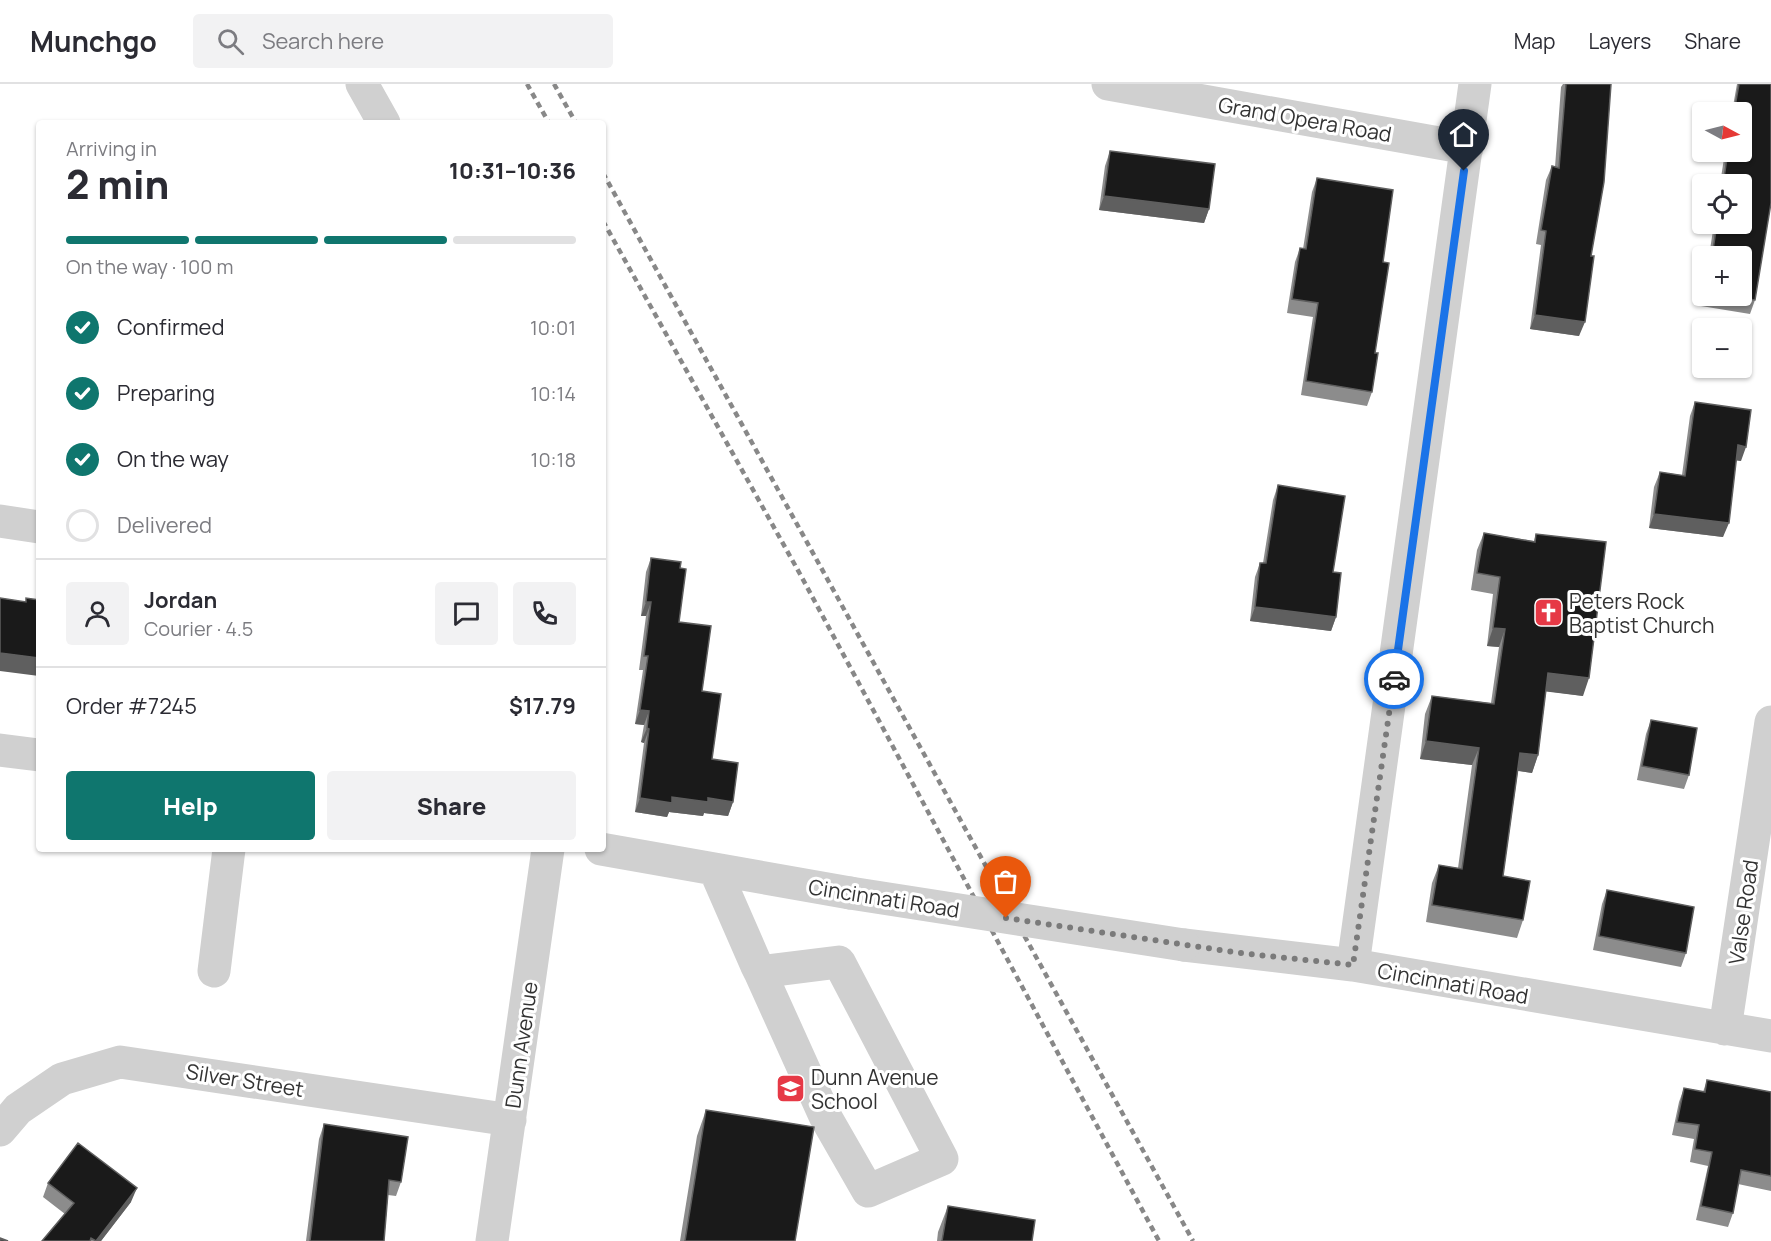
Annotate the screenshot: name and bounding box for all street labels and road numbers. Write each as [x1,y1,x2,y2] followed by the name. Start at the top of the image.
[1216,90,1394,148] street label: Grand Opera Road
[1722,858,1764,966] street label: Valse Road
[807,872,961,924] street label: Cincinnati Road
[1376,956,1530,1010] street label: Cincinnati Road
[498,980,544,1110] street label: Dunn Avenue
[184,1057,306,1103] street label: Silver Street

